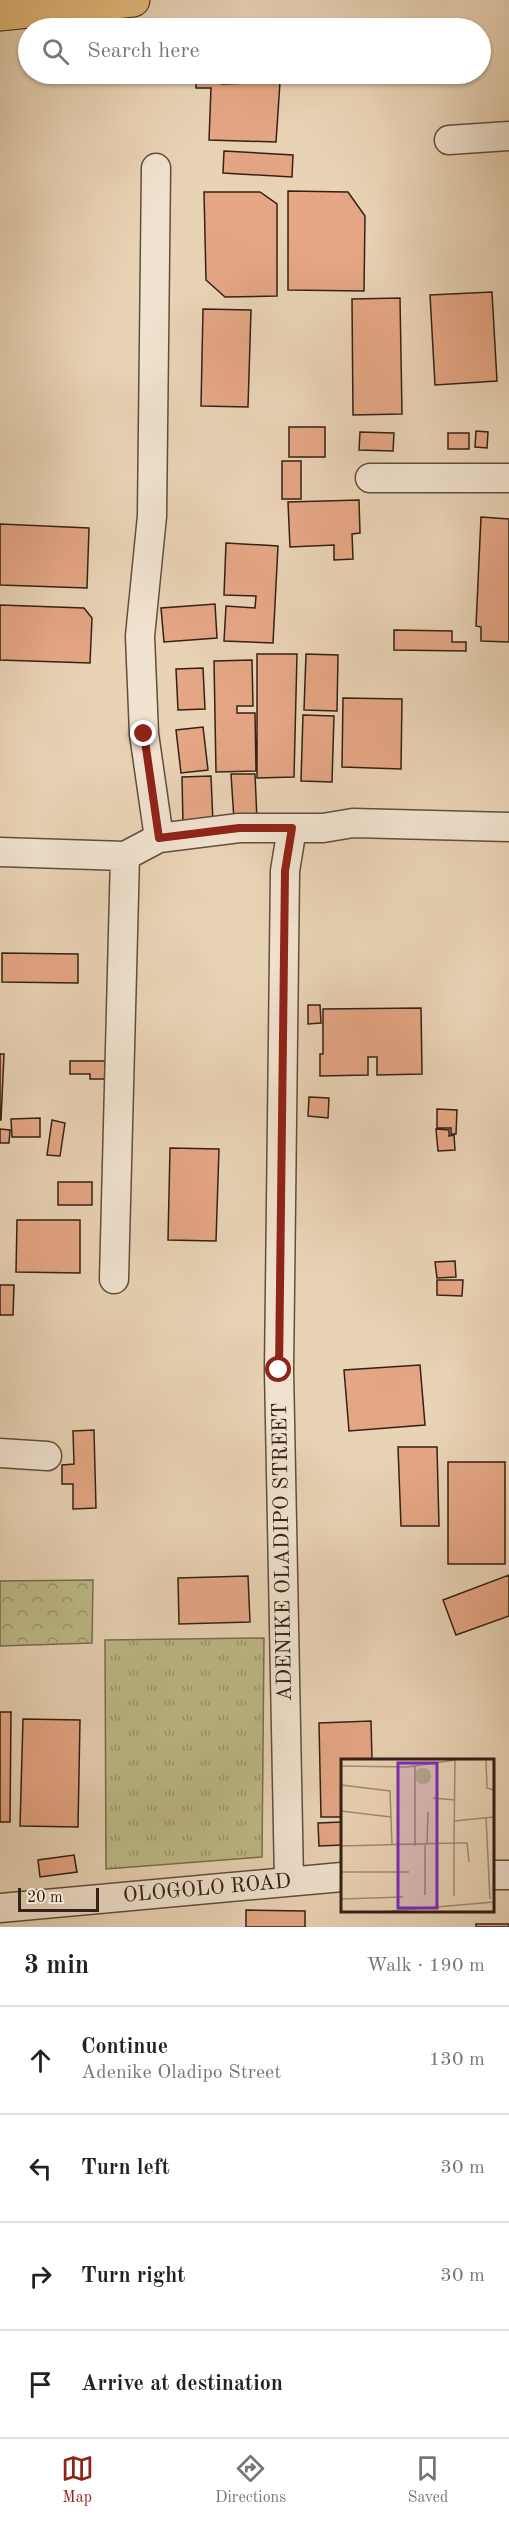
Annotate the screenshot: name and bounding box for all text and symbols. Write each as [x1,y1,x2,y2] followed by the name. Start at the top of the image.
[18,18,491,84] search box
[39,35,72,68] icon: search
[87,40,200,62] text: Search here
[130,720,156,746] route end
[265,1356,291,1382] route start
[270,1402,296,1702] street label: ADENIKE OLADIPO STREET
[341,1759,494,1912] inset map
[122,1871,292,1907] street label: OLOGOLO ROAD
[18,1885,99,1912] scale bar
[27,1890,63,1906] text: 20 m
[24,1953,89,1979] text: 3 min
[366,1956,485,1976] text: Walk · 190 m
[81,2036,168,2058] text: Continue
[24,2044,57,2077] icon: ahead
[429,2050,485,2070] text: 130 m
[81,2063,281,2083] text: Adenike Oladipo Street
[24,2152,57,2185] icon: left
[81,2157,170,2179] text: Turn left
[440,2158,485,2178] text: 30 m
[24,2260,57,2293] icon: right
[81,2265,185,2287] text: Turn right
[440,2266,485,2286] text: 30 m
[24,2368,57,2401] icon: arrive
[81,2373,283,2395] text: Arrive at destination
[61,2452,94,2508] tab: Map
[215,2452,286,2508] tab: Directions
[408,2452,448,2508] tab: Saved

